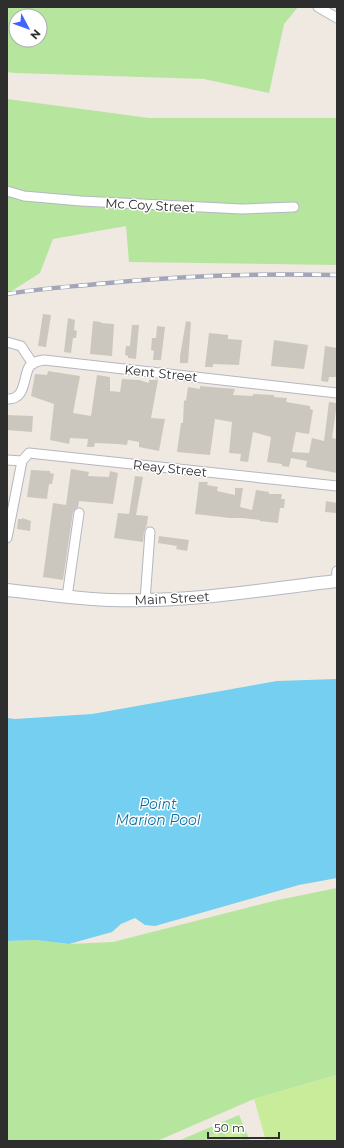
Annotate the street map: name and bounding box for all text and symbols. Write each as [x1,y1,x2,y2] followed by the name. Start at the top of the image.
[8,8,48,48] north arrow
[27,27,44,43] text: N
[105,195,195,215] street label: Mc Coy Street
[124,361,198,385] street label: Kent Street
[132,456,208,480] street label: Reay Street
[134,588,210,608] street label: Main Street
[115,795,201,829] water label: Point Marion Pool
[208,1114,279,1140] scale bar
[214,1120,245,1135] text: 50 m

